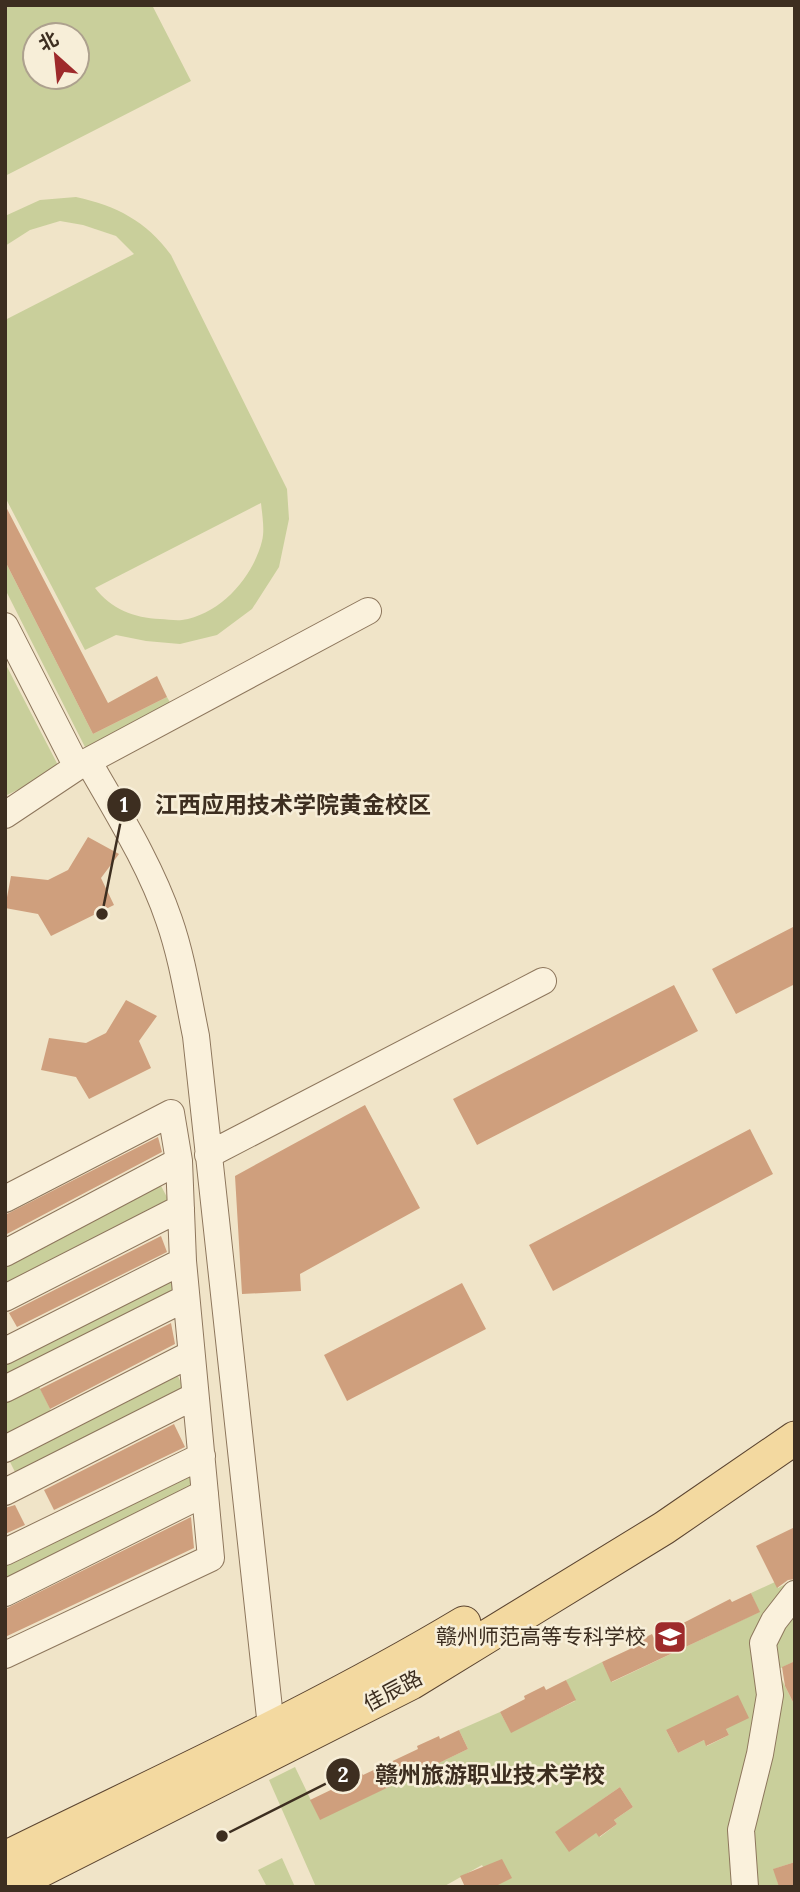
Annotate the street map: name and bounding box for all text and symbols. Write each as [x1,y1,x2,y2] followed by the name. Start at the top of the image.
[21,21,91,91] north arrow
[34,26,62,56] text: 北
[106,783,445,827] callout: 江西应用技术学院黄金校区
[155,790,431,819] text: 江西应用技术学院黄金校区
[120,791,128,818] text: 1
[651,1618,689,1656] school or university icon: 赣州师范高等专科学校
[436,1623,646,1650] place label: 赣州师范高等专科学校
[359,1664,427,1717] street label: 佳辰路
[326,1753,619,1797] callout: 赣州旅游职业技术学校
[375,1760,605,1789] text: 赣州旅游职业技术学校
[337,1761,349,1788] text: 2

